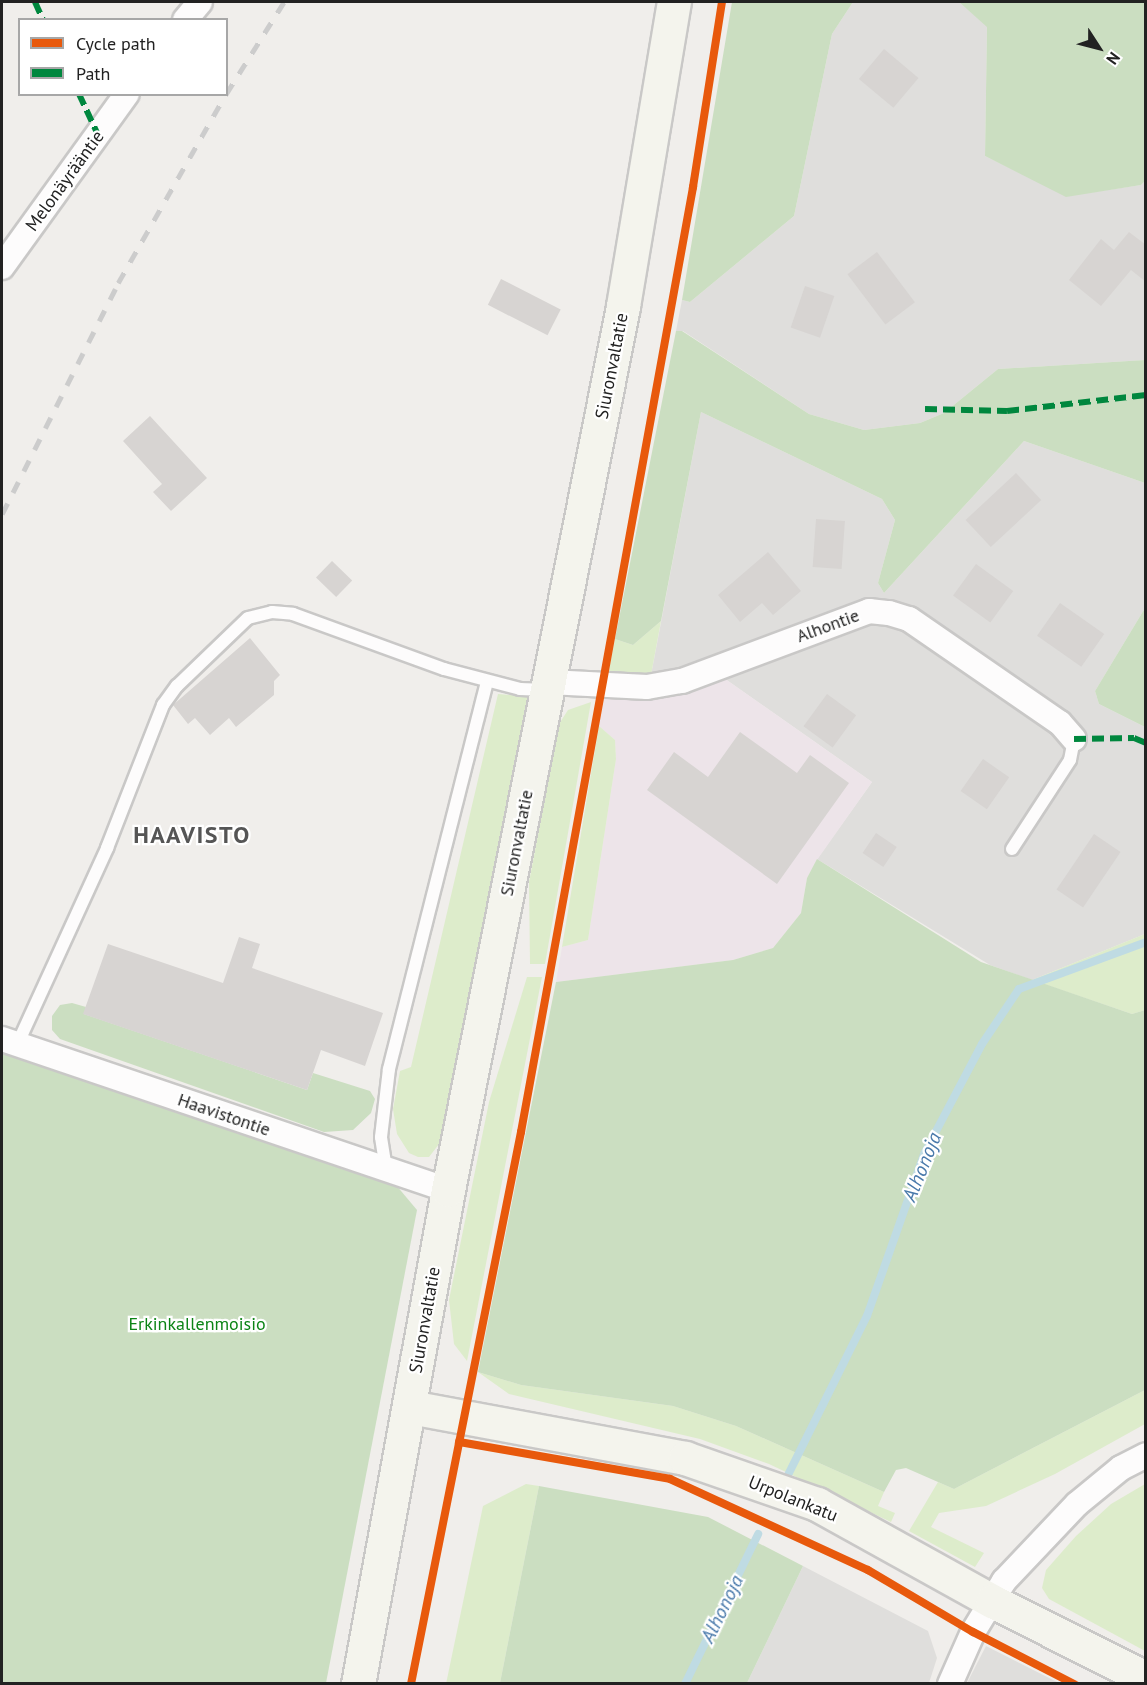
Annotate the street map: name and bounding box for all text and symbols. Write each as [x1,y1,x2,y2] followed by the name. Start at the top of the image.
[18,18,228,96] legend
[1069,18,1129,78] north arrow
[76,32,156,55] text: Cycle path
[1102,48,1125,69] text: N
[76,62,110,85] text: Path
[21,126,109,236] street label: Melonäyrääntie
[591,311,633,421] street label: Siuronvaltatie
[794,605,862,647] street label: Alhontie
[496,788,538,898] street label: Siuronvaltatie
[133,821,251,849] district label: HAAVISTO
[175,1089,273,1141] street label: Haavistontie
[897,1129,947,1205] water label: Alhonoja
[405,1265,445,1375] street label: Siuronvaltatie
[128,1313,266,1335] park label: Erkinkallenmoisio
[745,1471,841,1527] street label: Urpolankatu
[695,1571,749,1647] water label: Alhonoja

